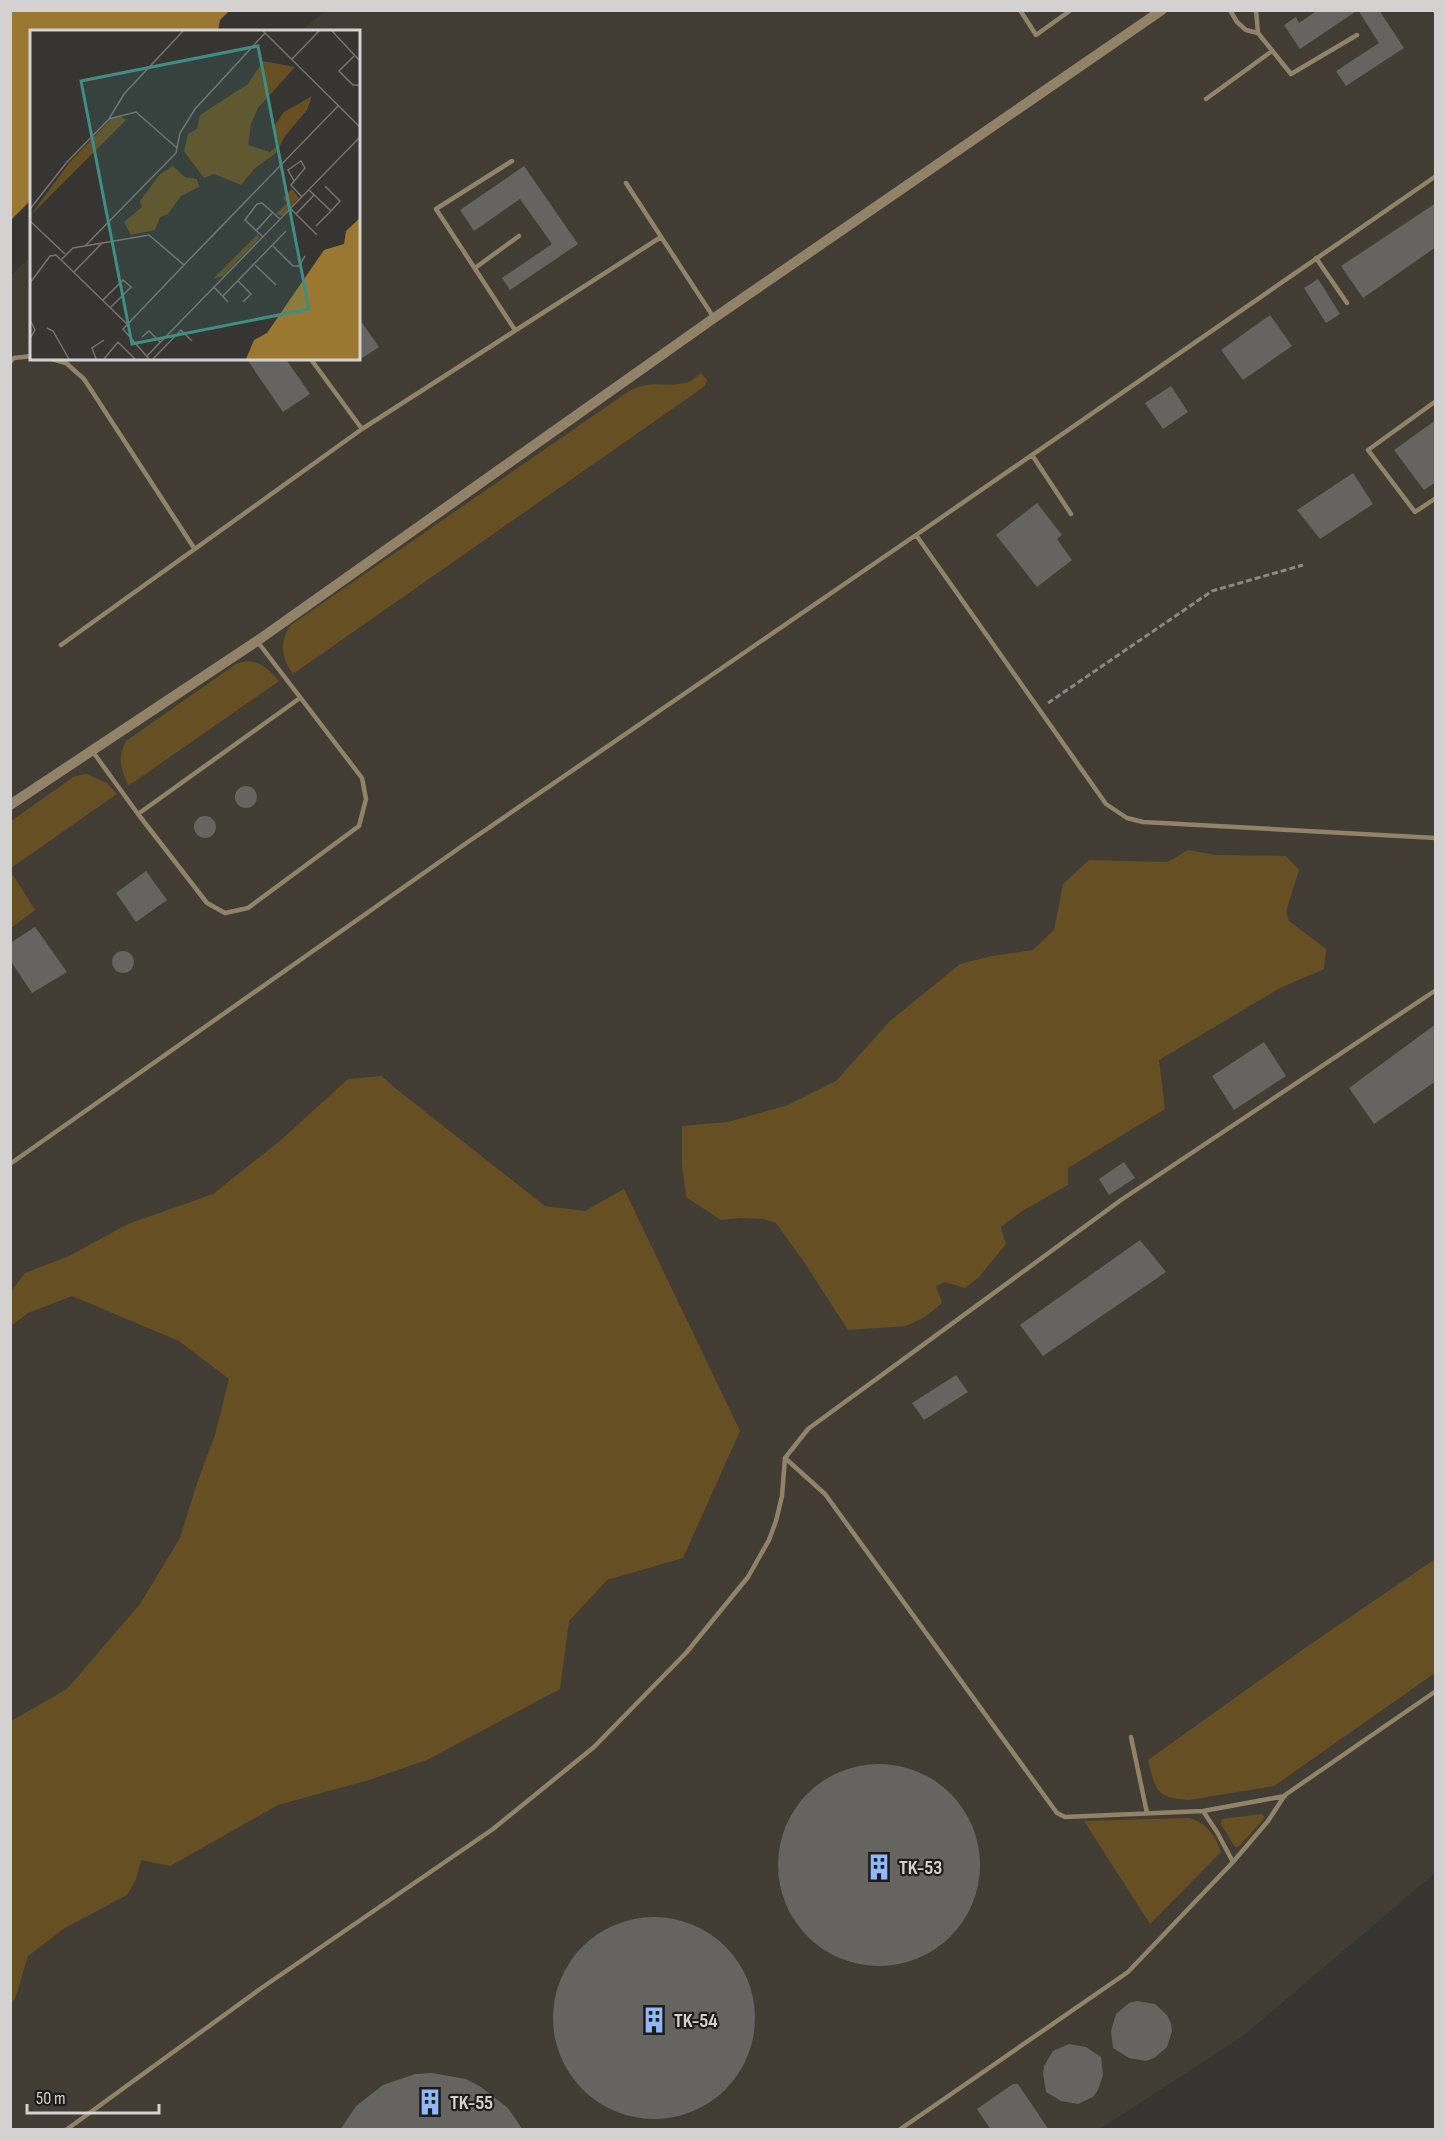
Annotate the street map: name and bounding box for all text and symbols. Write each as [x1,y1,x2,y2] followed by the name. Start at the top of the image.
[30,30,360,360] inset map
[864,1852,894,1882] building icon: TK-53
[899,1856,942,1880] place label: TK-53
[639,2005,669,2035] building icon: TK-54
[674,2009,718,2033] place label: TK-54
[27,2077,159,2115] scale bar
[415,2087,445,2117] building icon: TK-55
[36,2088,66,2109] text: 50 m
[450,2091,493,2115] place label: TK-55

